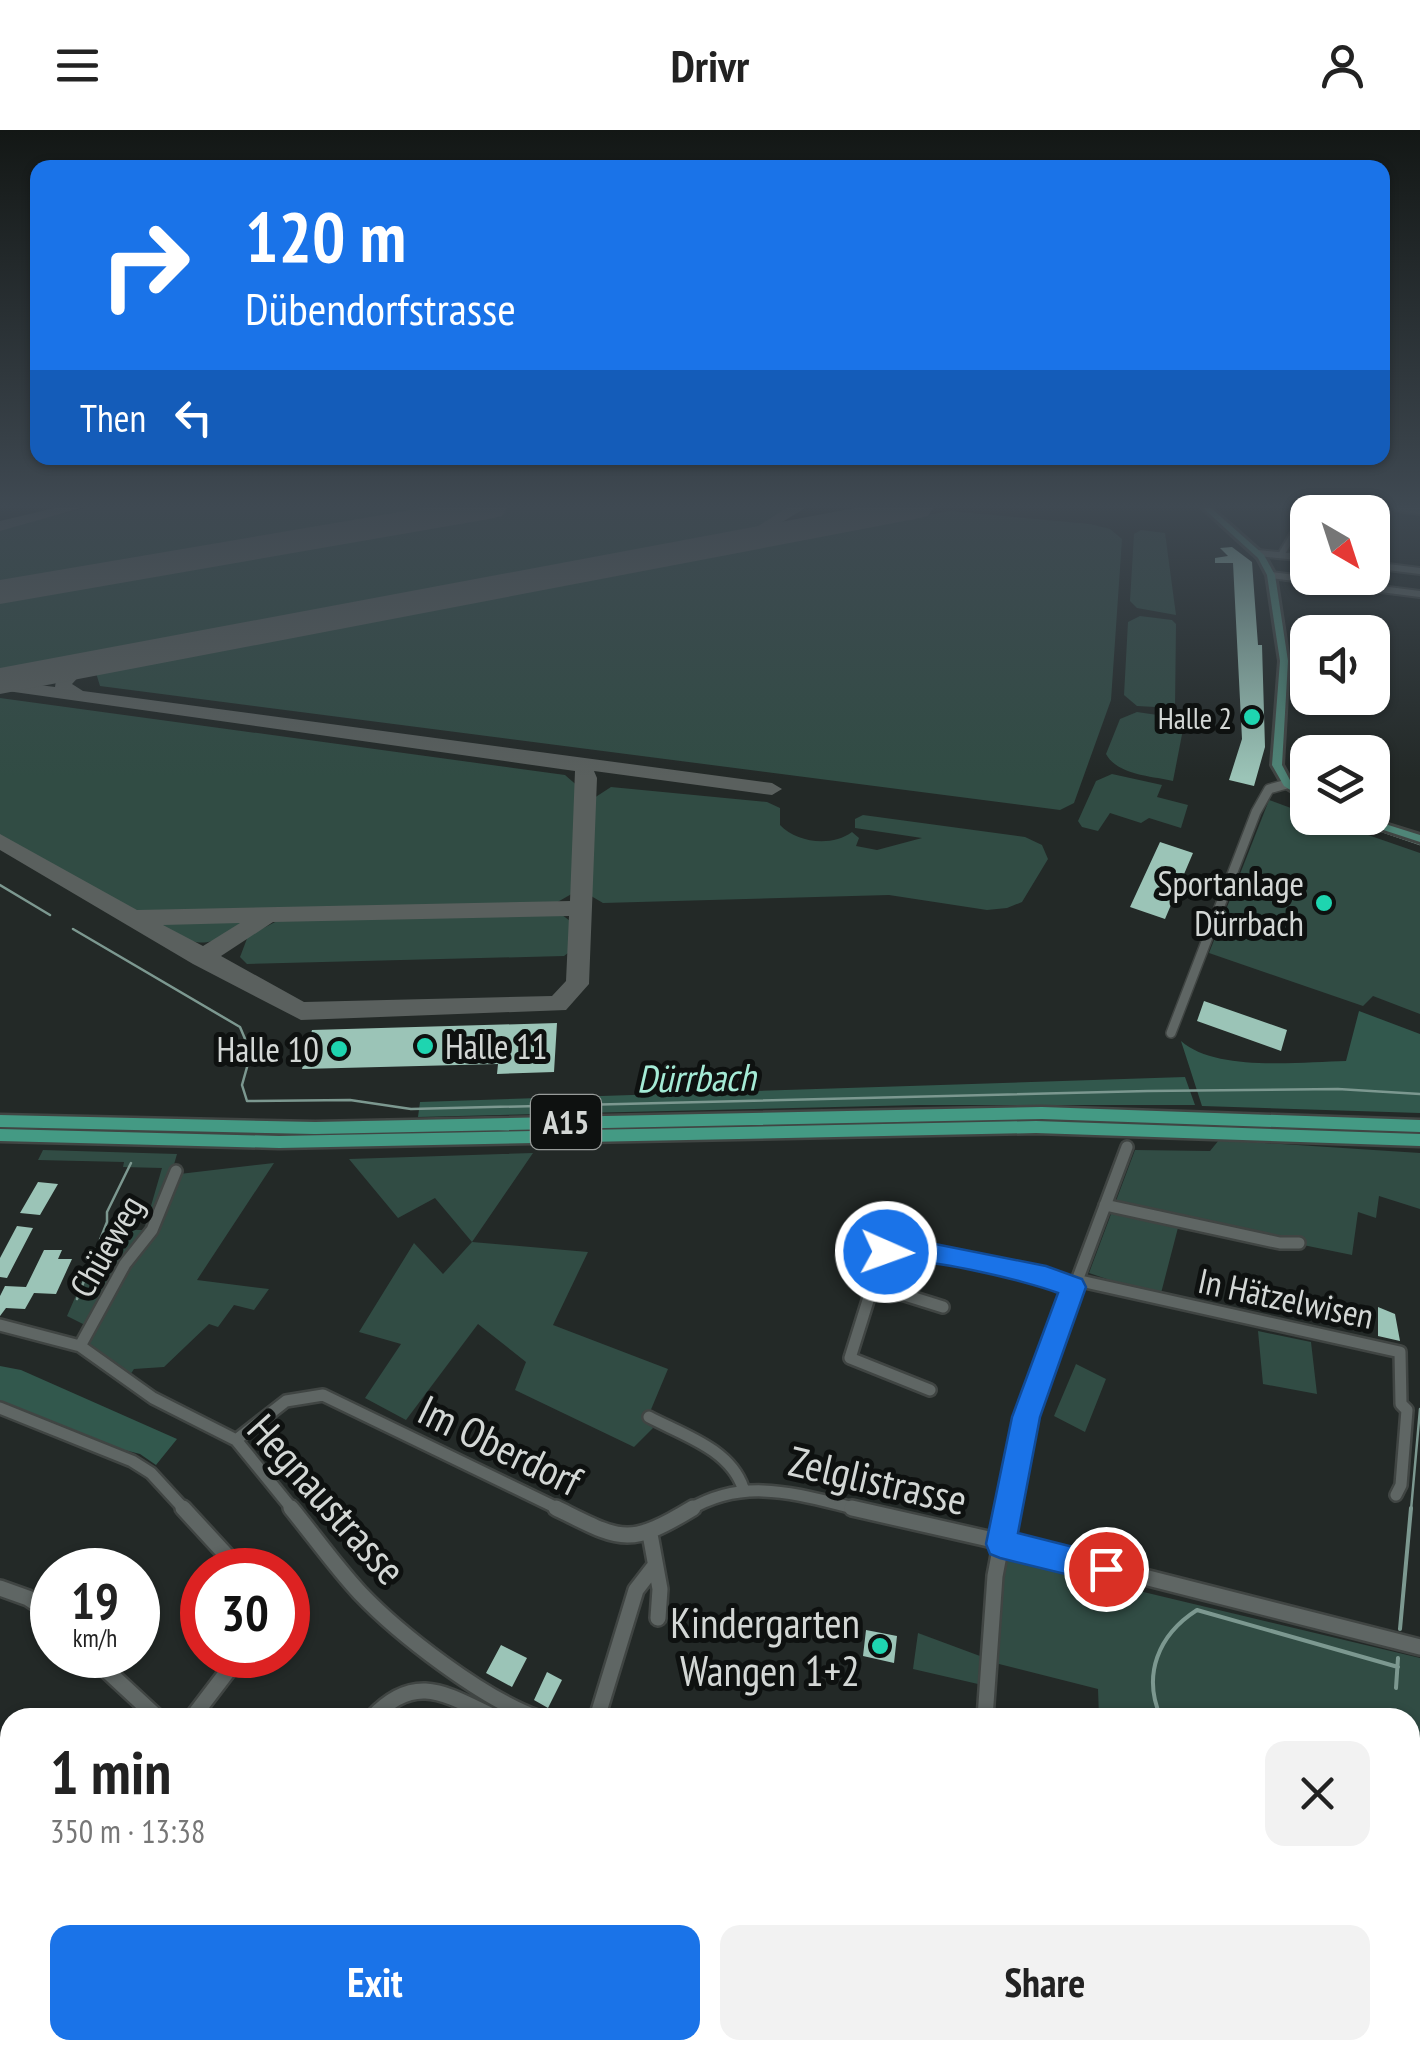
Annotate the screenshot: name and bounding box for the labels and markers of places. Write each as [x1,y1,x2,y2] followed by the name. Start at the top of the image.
[1158,698,1232,737] place label: Halle 2
[1241,706,1263,728] marker: Halle 2
[1158,860,1304,946] place label: Sportanlage Dürrbach
[1313,892,1335,914] marker: Sportanlage Dürrbach
[445,1023,547,1069] place label: Halle 11
[217,1026,319,1072] place label: Halle 10
[414,1035,436,1057] marker: Halle 11
[328,1038,350,1060] marker: Halle 10
[1064,1527,1149,1612] pin
[670,1595,860,1698] place label: Kindergarten Wangen 1+2
[869,1635,891,1657] marker: Kindergarten Wangen 1+2

